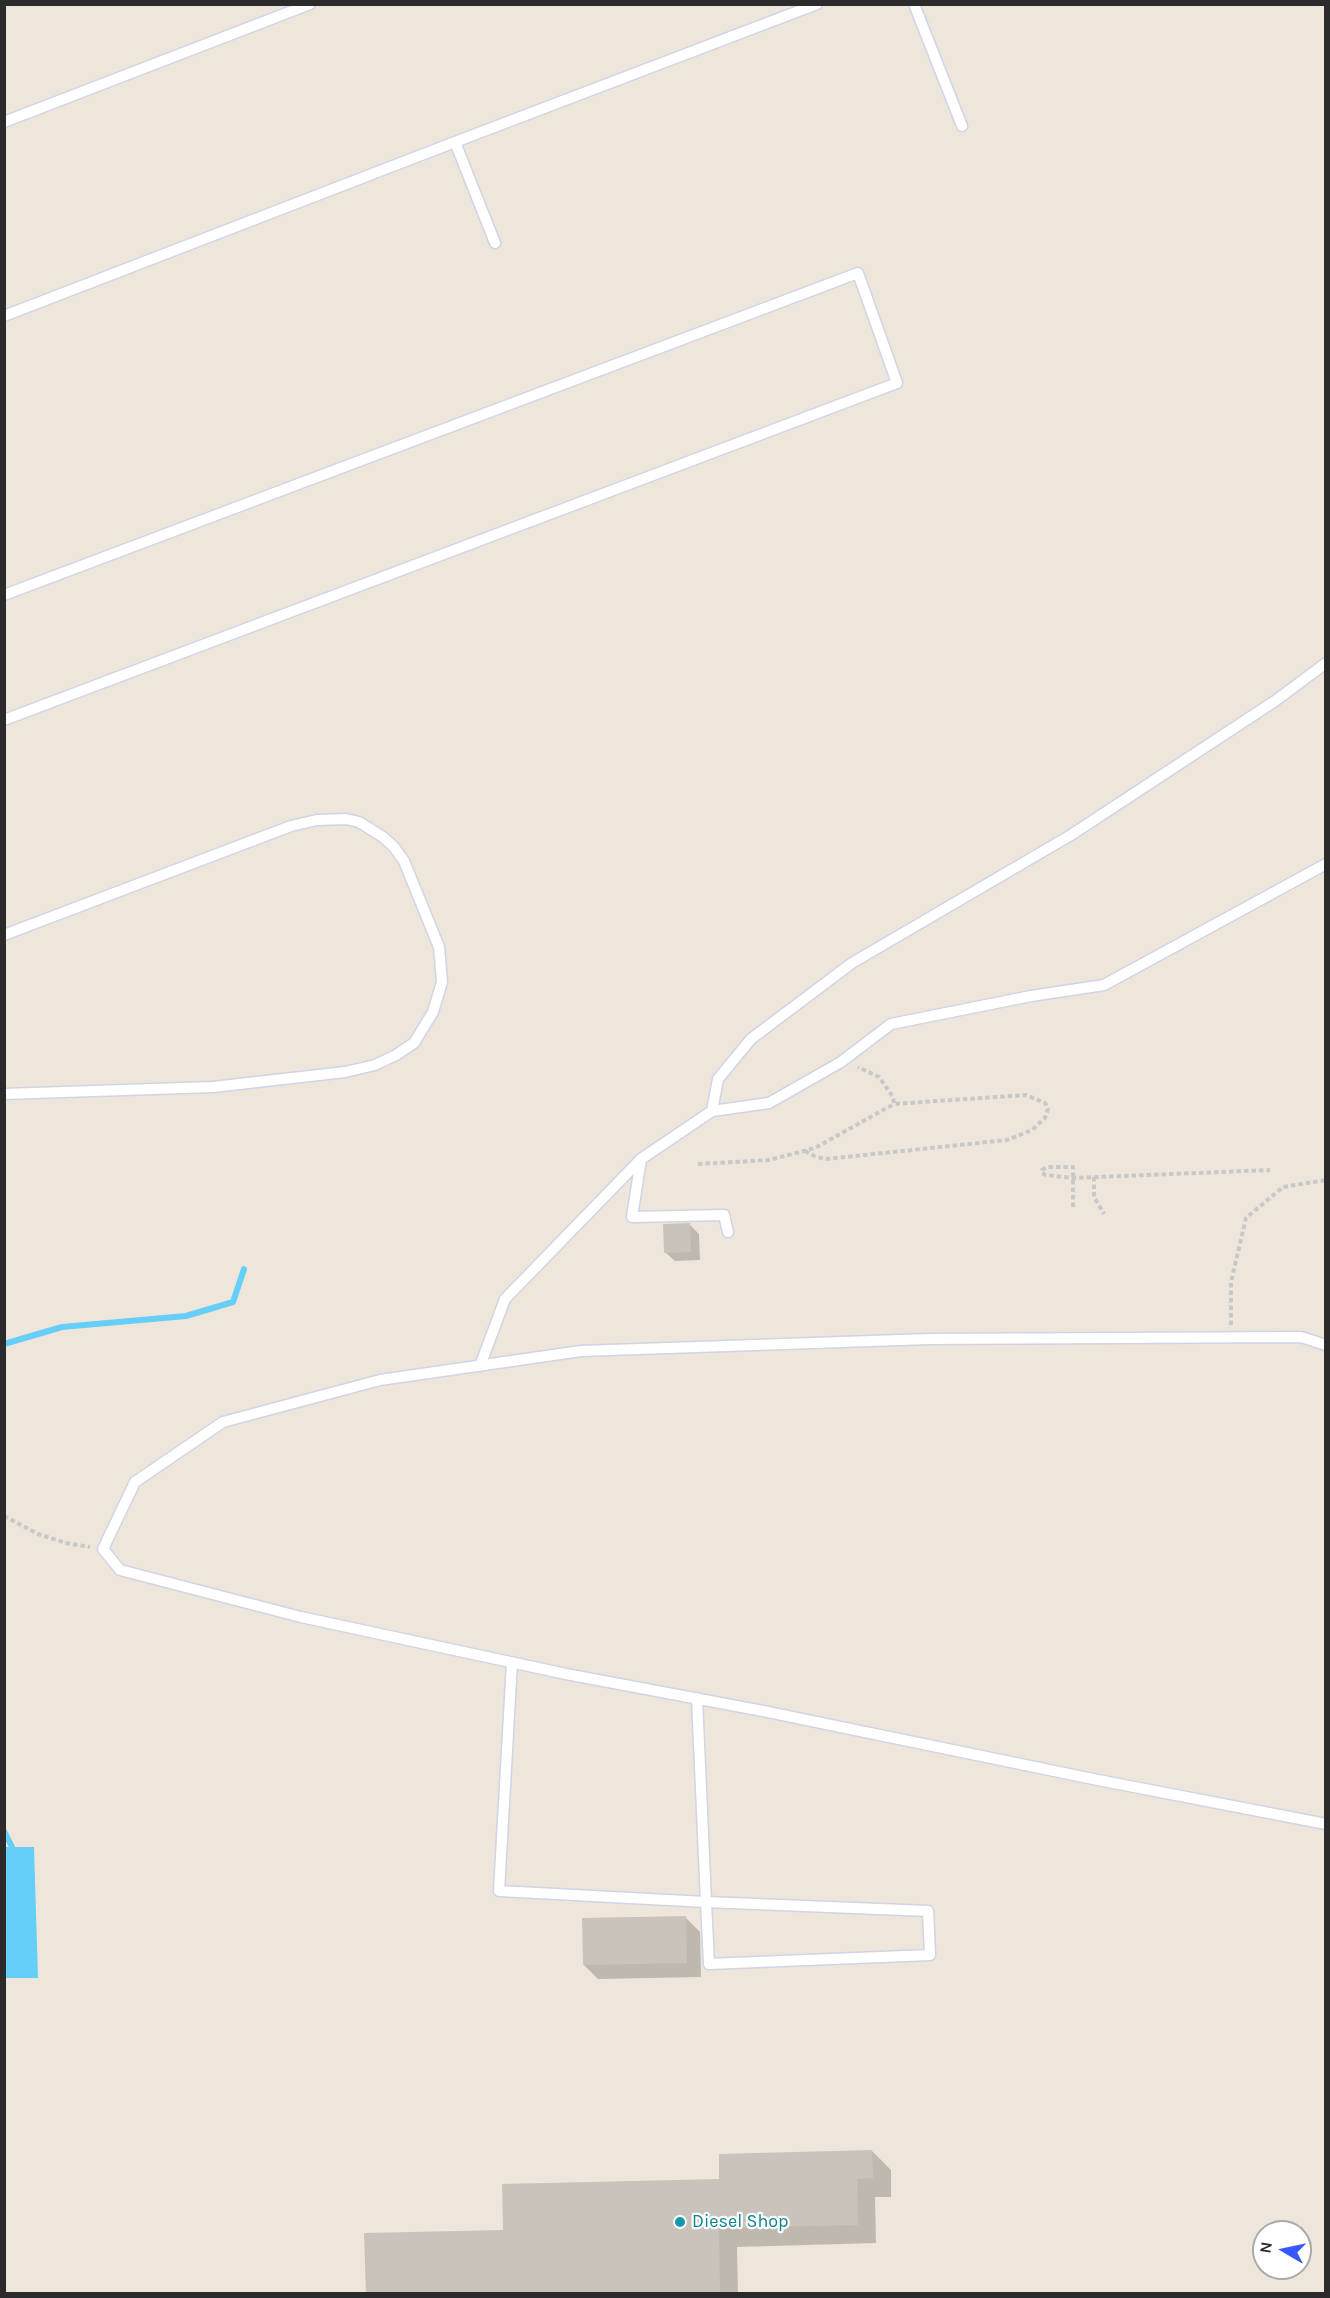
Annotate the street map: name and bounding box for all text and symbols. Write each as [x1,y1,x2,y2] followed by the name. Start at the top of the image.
[692,2211,789,2233] place label: Diesel Shop
[673,2215,687,2229] marker: Diesel Shop
[1252,2220,1312,2280] north arrow
[1255,2240,1276,2255] text: N

